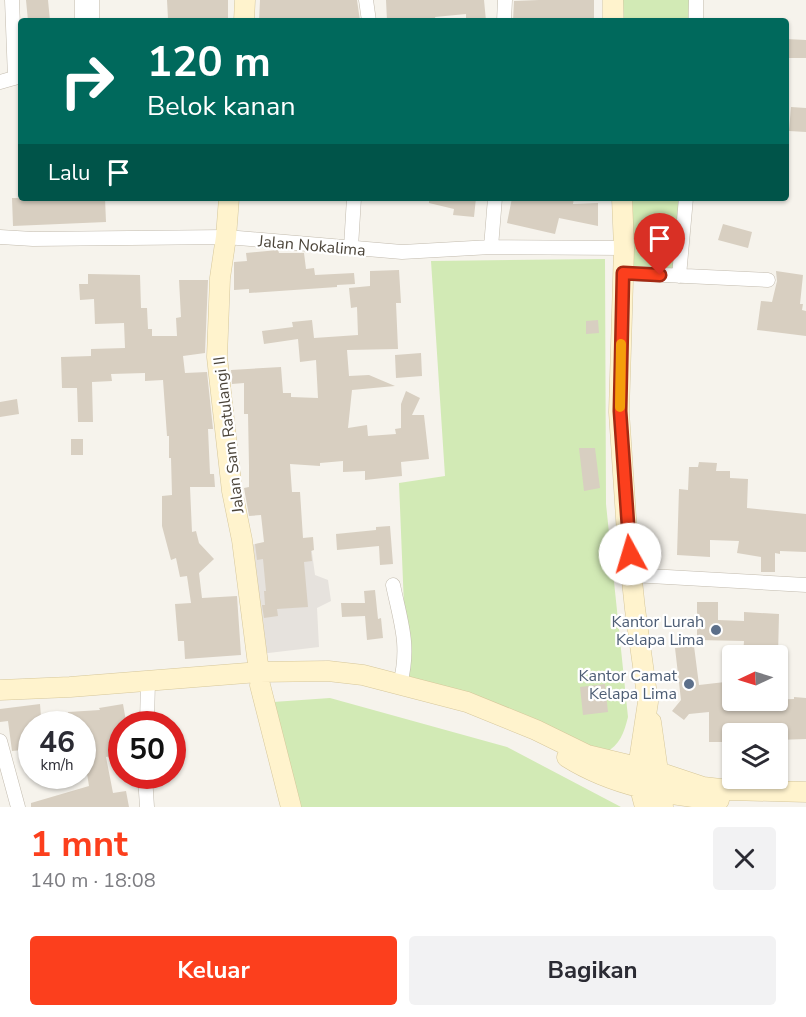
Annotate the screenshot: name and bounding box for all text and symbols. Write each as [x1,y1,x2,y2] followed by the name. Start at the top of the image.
[147,34,271,91] text: 120 m
[48,42,126,120] icon: right
[147,88,296,125] text: Belok kanan
[102,156,135,189] icon: arrive
[48,158,90,188] text: Lalu
[634,213,685,275] pin
[643,222,676,255] icon: arrive
[256,230,367,262] street label: Jalan Nokalima
[208,355,250,515] street label: Jalan Sam Ratulangi II
[598,522,662,586] position arrow
[611,611,704,651] place label: Kantor Lurah Kelapa Lima
[709,623,723,637] marker: Kantor Lurah Kelapa Lima
[722,645,788,711] north arrow
[722,645,788,789] map controls
[578,665,677,705] place label: Kantor Camat Kelapa Lima
[682,677,696,691] marker: Kantor Camat Kelapa Lima
[108,711,186,789] speed limit sign: 50
[39,722,75,763] text: 46
[722,723,788,789] button: layers
[40,755,74,775] text: km/h
[30,820,128,869] text: 1 mnt
[713,827,776,890] button: close
[30,867,156,894] text: 140 m · 18:08
[30,936,397,1005] button: Keluar
[409,936,776,1005] button: Bagikan

